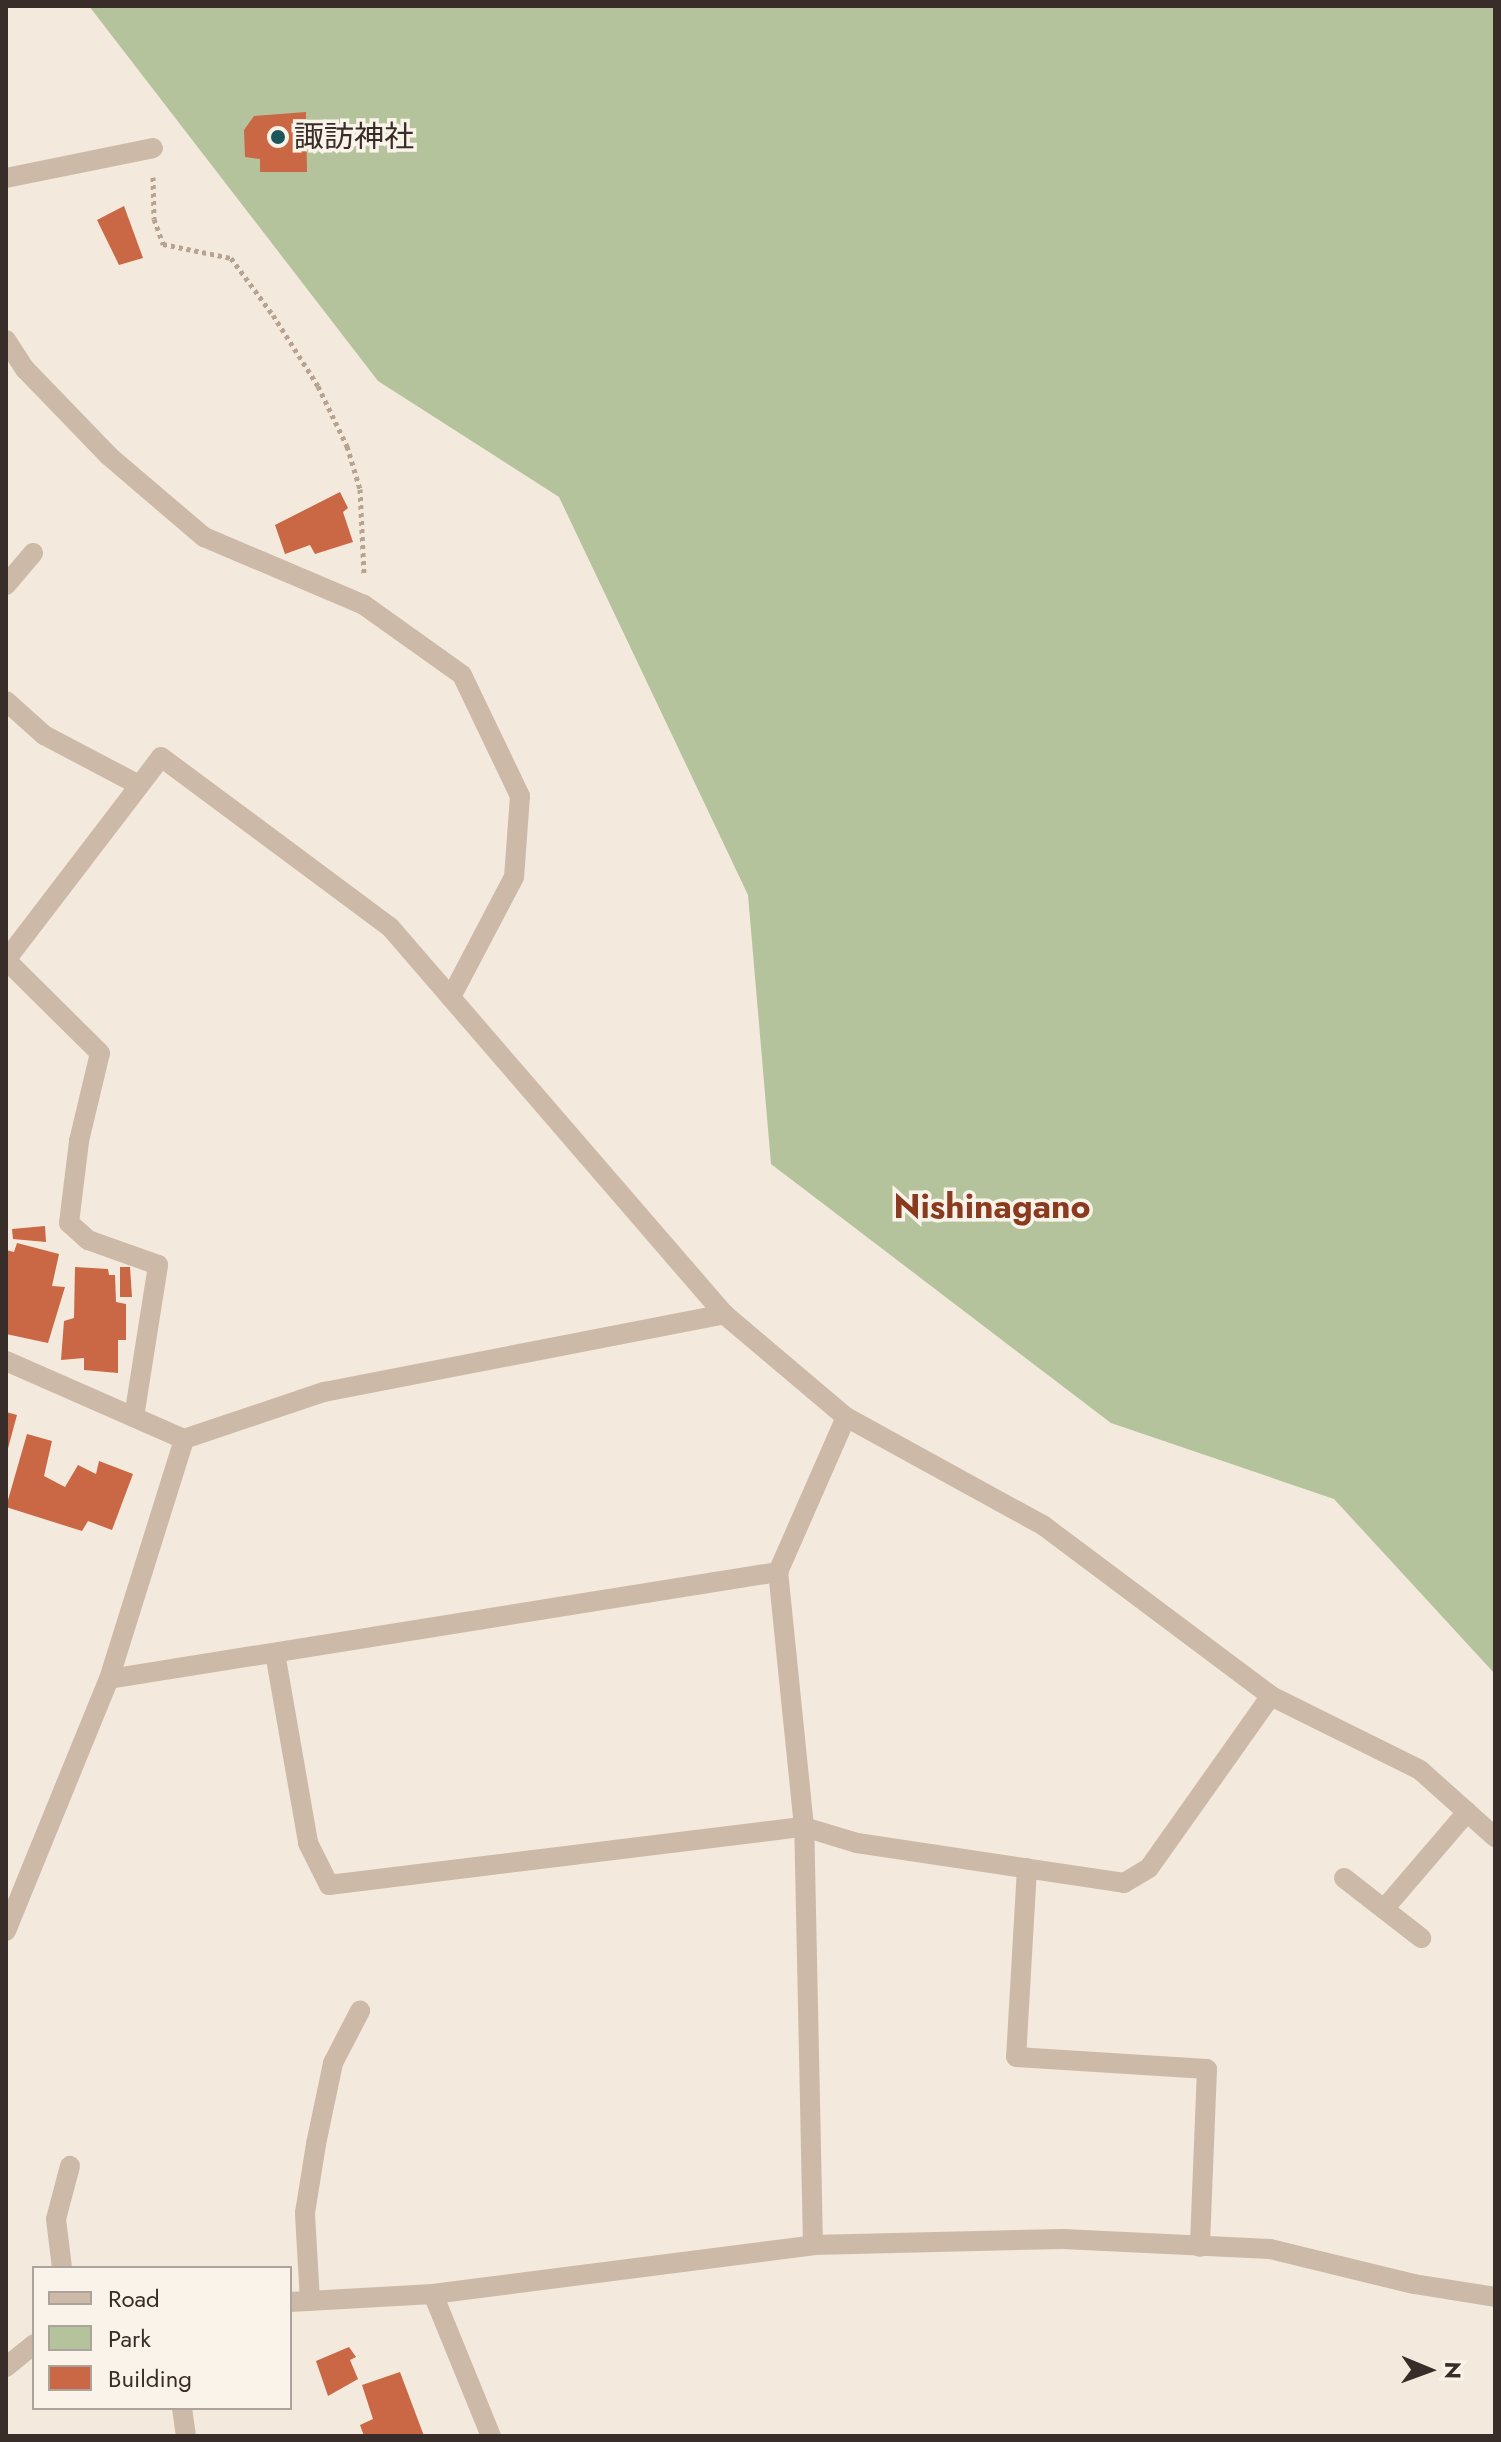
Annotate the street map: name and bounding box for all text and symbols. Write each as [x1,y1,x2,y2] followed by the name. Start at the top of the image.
[294,119,414,155] place label: 諏訪神社
[269,128,287,146] marker: 諏訪神社
[893,1187,1091,1227] district label: Nishinagano
[32,2266,292,2410] legend
[108,2281,160,2316] text: Road
[108,2321,151,2356] text: Park
[1389,2330,1469,2410] north arrow
[108,2361,192,2396] text: Building
[1437,2361,1469,2379] text: N

